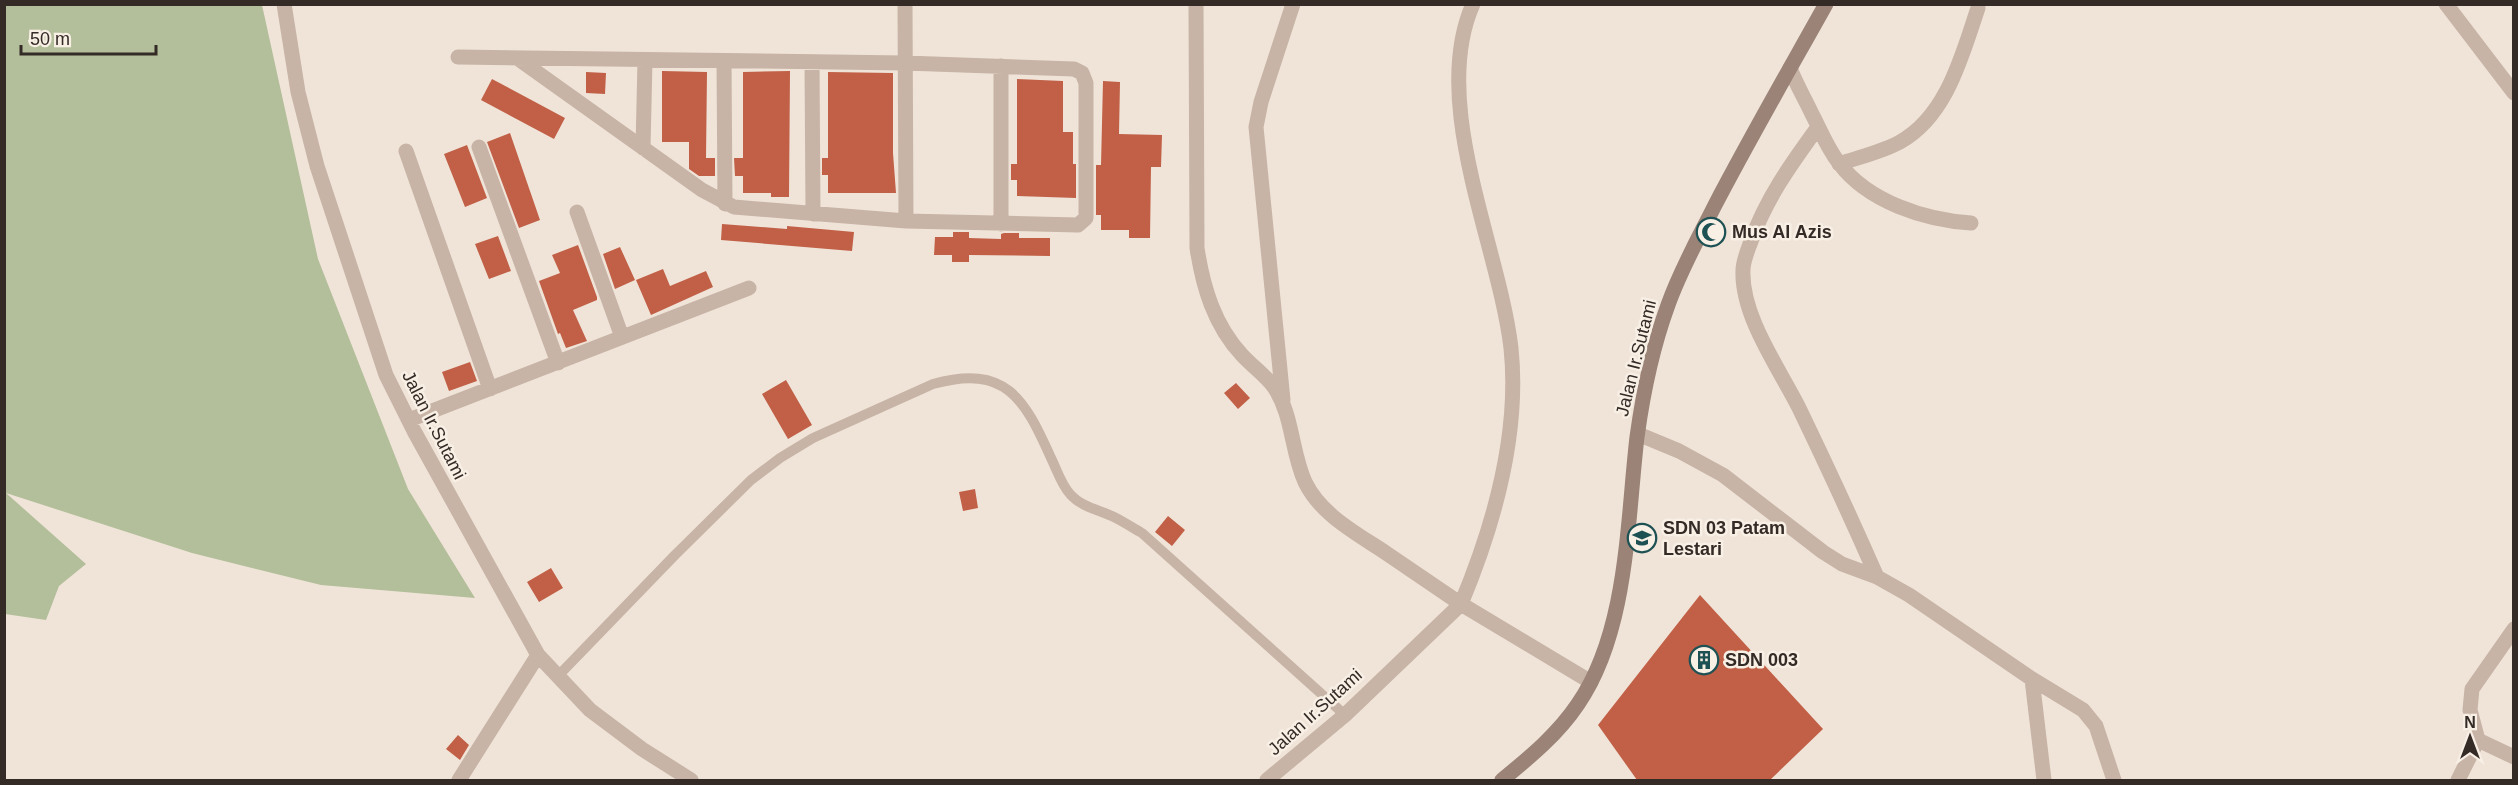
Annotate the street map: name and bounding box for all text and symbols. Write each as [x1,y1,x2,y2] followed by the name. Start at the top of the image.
[21,18,156,56] scale bar
[30,29,70,49] text: 50 m
[1695,216,1727,248] mosque icon: Mus Al Azis
[1732,222,1832,242] place label: Mus Al Azis
[1612,298,1660,418] street label: Jalan Ir.Sutami
[398,367,470,483] street label: Jalan Ir.Sutami
[1663,518,1785,559] place label: SDN 03 Patam Lestari
[1626,522,1658,554] school or university icon: SDN 03 Patam Lestari
[1688,644,1720,676] building icon: SDN 003
[1725,650,1798,670] place label: SDN 003
[1264,665,1366,759] street label: Jalan Ir.Sutami
[2440,707,2500,767] north arrow
[2464,714,2476,731] text: N

